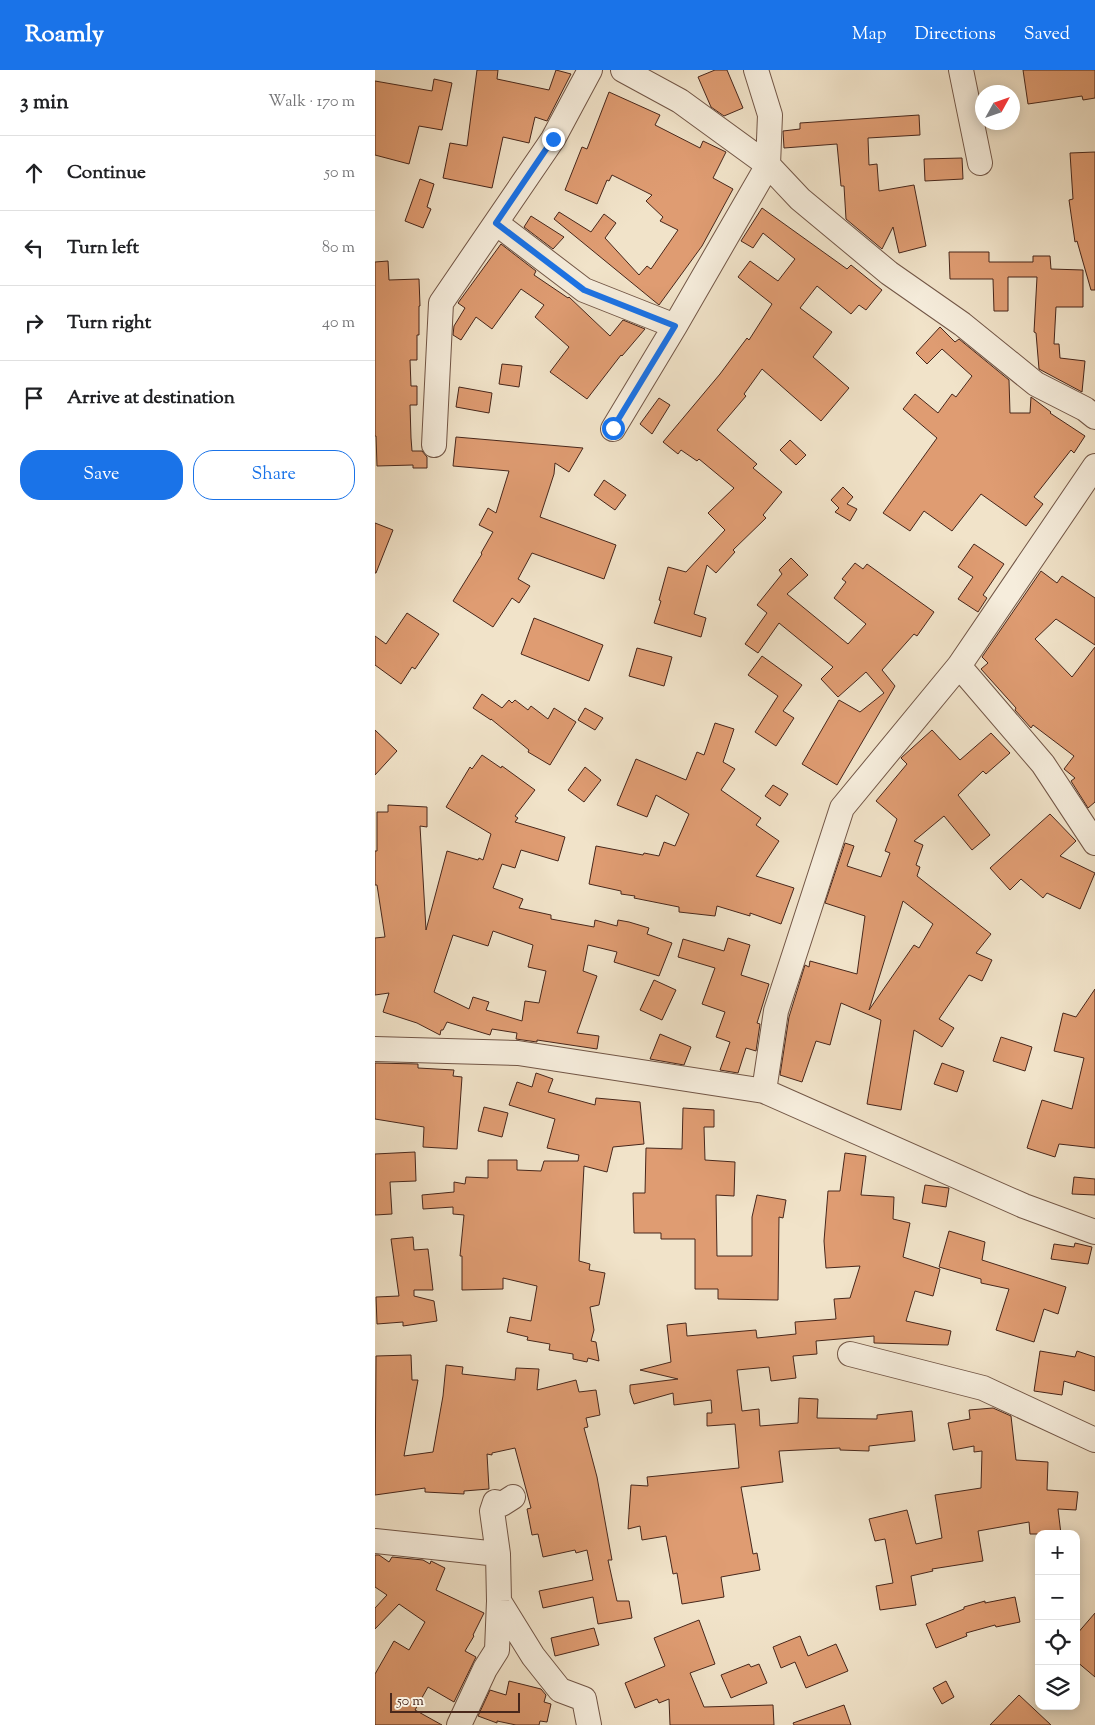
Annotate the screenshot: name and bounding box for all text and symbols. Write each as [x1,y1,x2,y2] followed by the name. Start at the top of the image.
[25,18,104,52] text: Roamly
[852,22,887,48] text: Map
[915,22,996,48] text: Directions
[1024,22,1070,48] text: Saved
[975,85,1020,130] north arrow
[20,88,69,118] text: 3 min
[268,91,355,114] text: Walk · 170 m
[542,128,565,151] route end
[20,159,48,187] icon: ahead
[67,160,146,187] text: Continue
[324,162,355,185] text: 50 m
[20,234,48,262] icon: left
[67,235,139,262] text: Turn left
[322,237,355,260] text: 80 m
[20,309,48,337] icon: right
[67,310,151,337] text: Turn right
[322,312,355,335] text: 40 m
[20,384,48,412] icon: arrive
[67,385,235,412] text: Arrive at destination
[602,417,625,440] route start
[20,450,183,500] button: Save
[193,450,355,500] button: Share
[1035,1530,1080,1710] map controls
[1035,1530,1080,1575] button: +
[1035,1575,1080,1620] button: −
[1035,1620,1080,1665] button: locate
[1035,1665,1080,1710] button: layers
[390,1690,520,1713] scale bar
[397,1692,424,1712] text: 50 m

